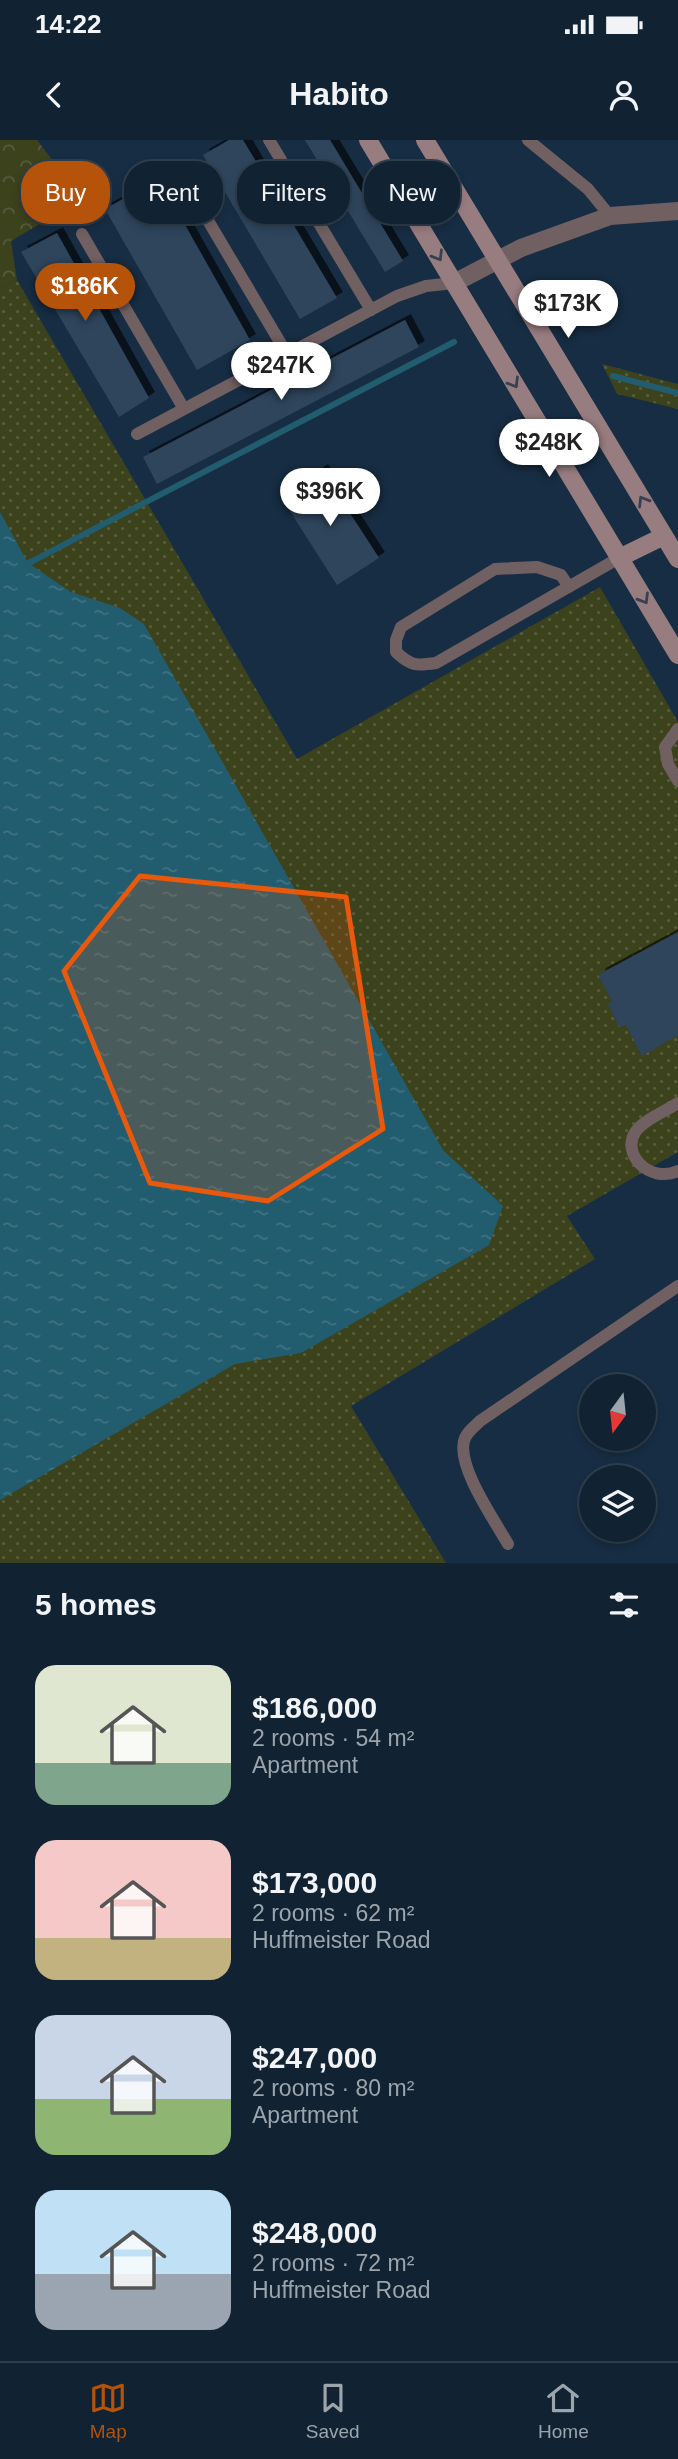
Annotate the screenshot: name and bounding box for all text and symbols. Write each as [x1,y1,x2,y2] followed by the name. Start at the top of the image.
[35,9,102,39] text: 14:22
[35,76,73,114] icon: back
[289,76,389,112] text: Habito
[605,76,643,114] icon: person
[21,161,110,224] chip: Buy
[124,161,223,224] chip: Rent
[237,161,350,224] chip: Filters
[364,161,460,224] chip: New
[429,248,442,261] one-way arrow
[36,264,134,323] pin: $186K
[51,273,119,299] text: $186K
[519,280,617,340] pin: $173K
[534,290,602,316] text: $173K
[232,342,330,402] pin: $247K
[247,352,315,378] text: $247K
[506,376,519,389] one-way arrow
[500,420,598,479] pin: $248K
[515,429,583,455] text: $248K
[281,468,379,528] pin: $396K
[296,478,364,504] text: $396K
[638,495,651,508] one-way arrow
[636,592,649,605] one-way arrow
[579,1374,656,1451] north arrow
[579,1374,656,1542] map controls
[579,1465,656,1542] button: layers
[605,1586,643,1624] icon: filters
[35,1588,157,1621] text: 5 homes
[252,1691,377,1724] text: $186,000
[91,1693,175,1777] icon: home
[252,1725,414,1751] text: 2 rooms · 54 m²
[252,1752,358,1778] text: Apartment
[252,1866,377,1899] text: $173,000
[91,1868,175,1952] icon: home
[252,1900,414,1926] text: 2 rooms · 62 m²
[252,1927,431,1953] text: Huffmeister Road
[252,2041,377,2074] text: $247,000
[91,2043,175,2127] icon: home
[252,2075,414,2101] text: 2 rooms · 80 m²
[252,2102,358,2128] text: Apartment
[252,2216,377,2249] text: $248,000
[91,2218,175,2302] icon: home
[252,2250,414,2276] text: 2 rooms · 72 m²
[252,2277,431,2303] text: Huffmeister Road
[89,2379,127,2443] tab: Map
[306,2379,360,2443] tab: Saved
[538,2379,589,2443] tab: Home

